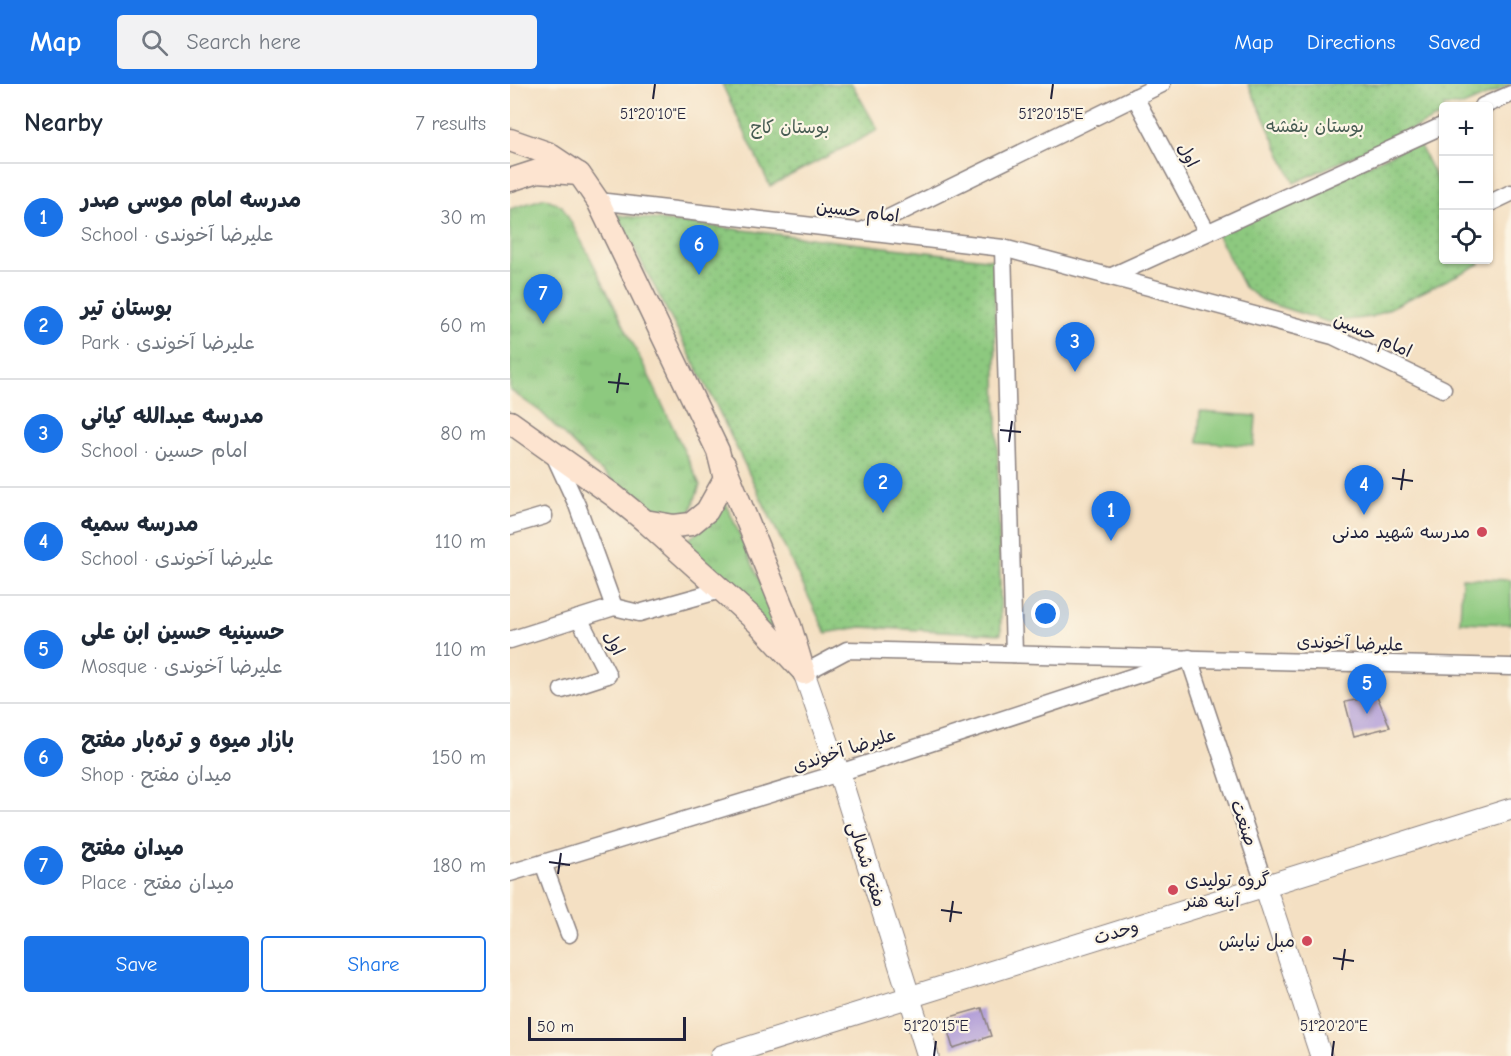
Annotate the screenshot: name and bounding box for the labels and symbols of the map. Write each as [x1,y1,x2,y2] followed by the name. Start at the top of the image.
[620,105,686,123] text: 51°20'10"E
[1019,105,1083,123] text: 51°20'15"E
[1266,116,1364,137] park label: بوستان بنفشه
[751,117,829,139] park label: بوستان کاج
[1172,139,1203,171] street label: اول
[815,196,901,230] street label: امام حسین
[680,226,718,275] pin: 6
[524,274,562,324] pin: 7
[1329,309,1415,365] street label: امام حسین
[1056,322,1094,372] pin: 3
[864,464,902,513] pin: 2
[1344,466,1384,515] pin: 4
[1092,492,1130,541] pin: 1
[1332,522,1470,543] place label: مدرسه شهید مدنی
[1475,525,1489,539] marker: مدرسه شهید مدنی
[1031,599,1060,628] your location
[599,627,629,659] street label: اول
[1296,631,1404,656] street label: علیرضا آخوندی
[1348,664,1386,714] pin: 5
[790,724,898,777] street label: علیرضا آخوندی
[1226,797,1261,849] street label: صنعت
[842,819,890,910] street label: مفتح شمالی
[1183,870,1270,912] place label: گروه تولیدی آینه هنر
[1166,883,1180,897] marker: گروه تولیدی آینه هنر
[1091,916,1141,949] street label: وحدت
[1219,931,1295,952] place label: مبل نیایش
[1300,934,1314,948] marker: مبل نیایش
[528,1014,686,1042] scale bar
[904,1017,968,1035] text: 51°20'15"E
[1300,1017,1368,1035] text: 51°20'20"E

